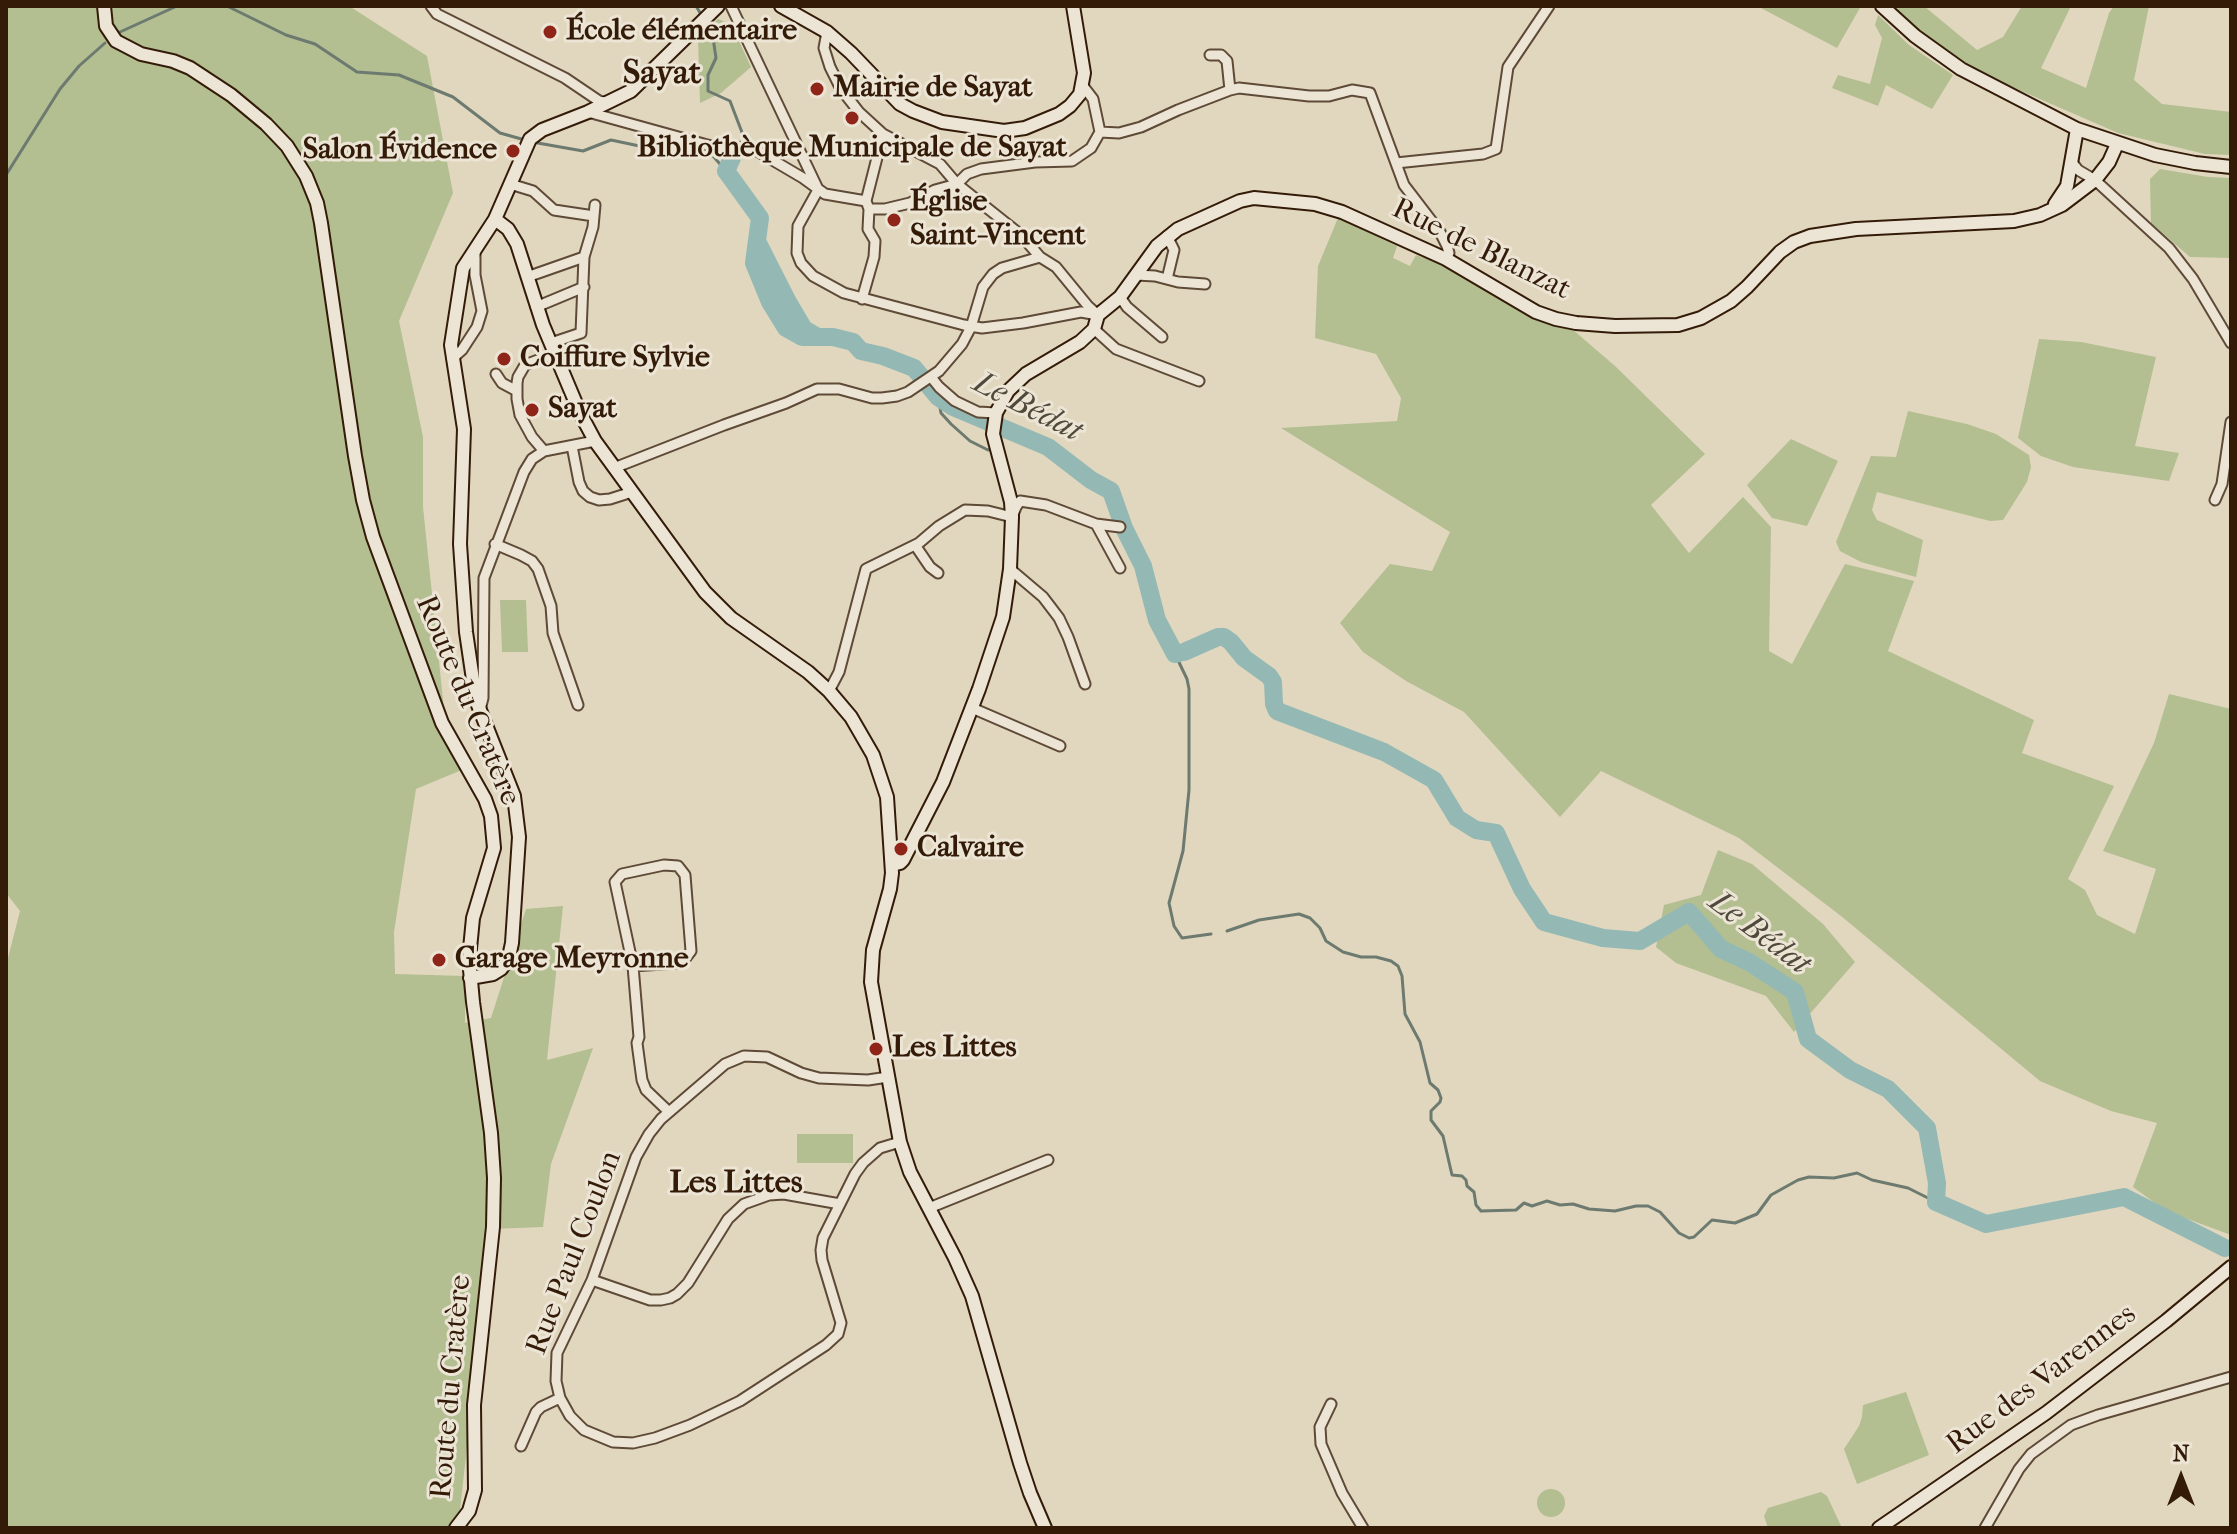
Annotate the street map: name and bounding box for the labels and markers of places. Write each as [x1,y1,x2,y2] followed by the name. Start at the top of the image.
[566,14,797,50] place label: École élémentaire
[541,23,559,41] marker: École élémentaire
[833,71,1033,107] place label: Mairie de Sayat
[808,80,826,98] marker: Mairie de Sayat
[843,109,861,127] marker: Bibliothèque Municipale de Sayat
[637,131,1067,167] place label: Bibliothèque Municipale de Sayat
[303,133,497,169] place label: Salon Évidence
[504,142,522,160] marker: Salon Évidence
[910,185,1085,256] place label: Église Saint-Vincent
[885,211,903,229] marker: Église Saint-Vincent
[520,341,710,377] place label: Coiffure Sylvie
[495,350,513,368] marker: Coiffure Sylvie
[548,392,617,428] place label: Sayat
[523,401,541,419] marker: Sayat
[917,831,1024,867] place label: Calvaire
[892,840,910,858] marker: Calvaire
[455,942,689,978] place label: Garage Meyronne
[430,951,448,969] marker: Garage Meyronne
[892,1031,1017,1067] place label: Les Littes
[867,1040,885,1058] marker: Les Littes

